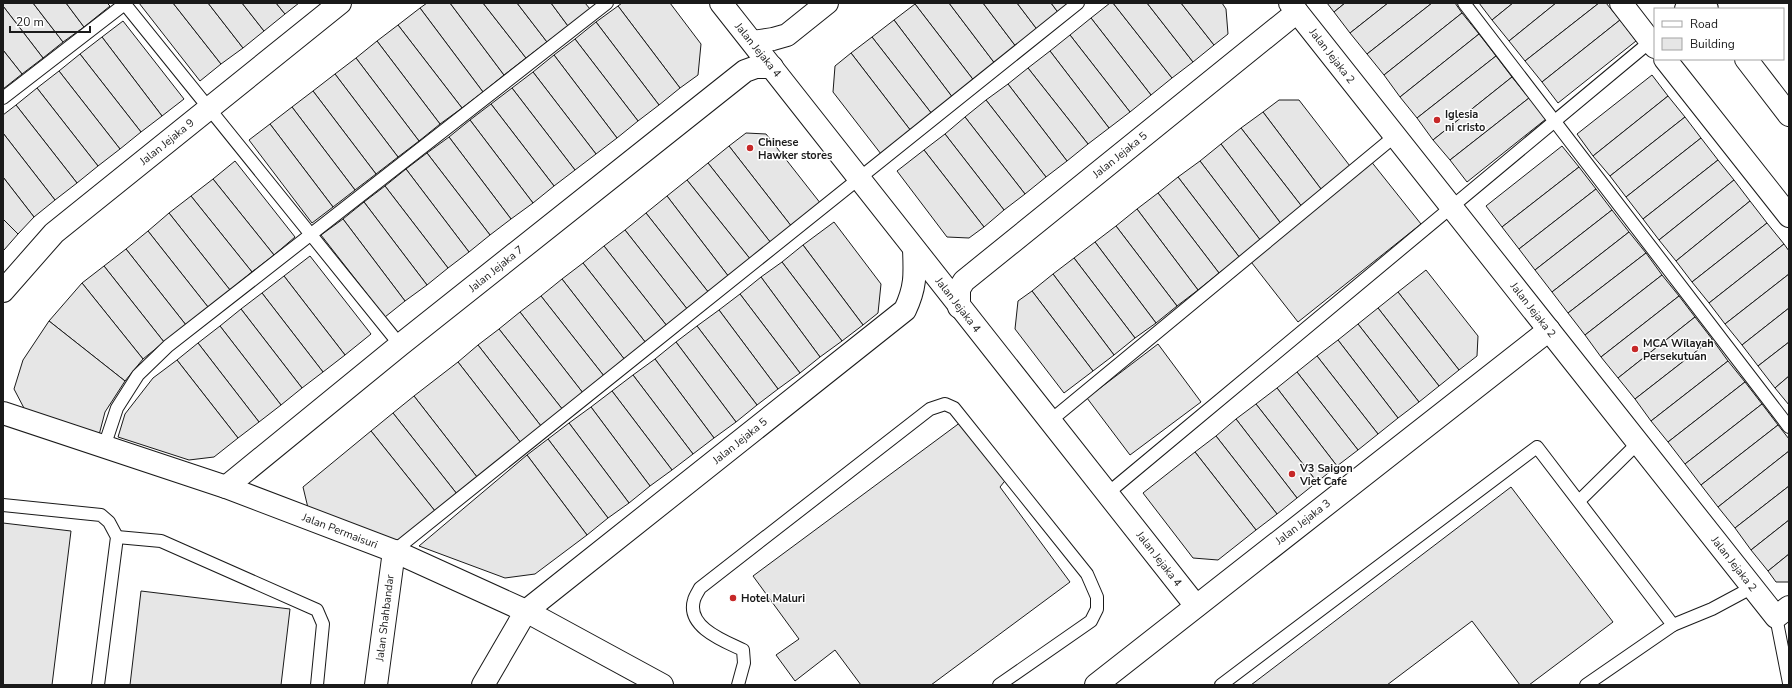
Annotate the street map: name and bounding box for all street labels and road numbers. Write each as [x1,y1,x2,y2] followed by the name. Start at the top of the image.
[731,19,785,81] street label: Jalan Jejaka 4
[1305,25,1358,87] street label: Jalan Jejaka 2
[136,115,197,169] street label: Jalan Jejaka 9
[1089,128,1151,182] street label: Jalan Jejaka 5
[465,242,526,296] street label: Jalan Jejaka 7
[931,274,985,336] street label: Jalan Jejaka 4
[1506,279,1559,341] street label: Jalan Jejaka 2
[709,414,771,468] street label: Jalan Jejaka 5
[1272,496,1334,549] street label: Jalan Jejaka 3
[299,509,380,552] street label: Jalan Permaisuri
[1132,528,1186,590] street label: Jalan Jejaka 4
[1707,533,1760,595] street label: Jalan Jejaka 2
[372,574,398,663] street label: Jalan Shahbandar

